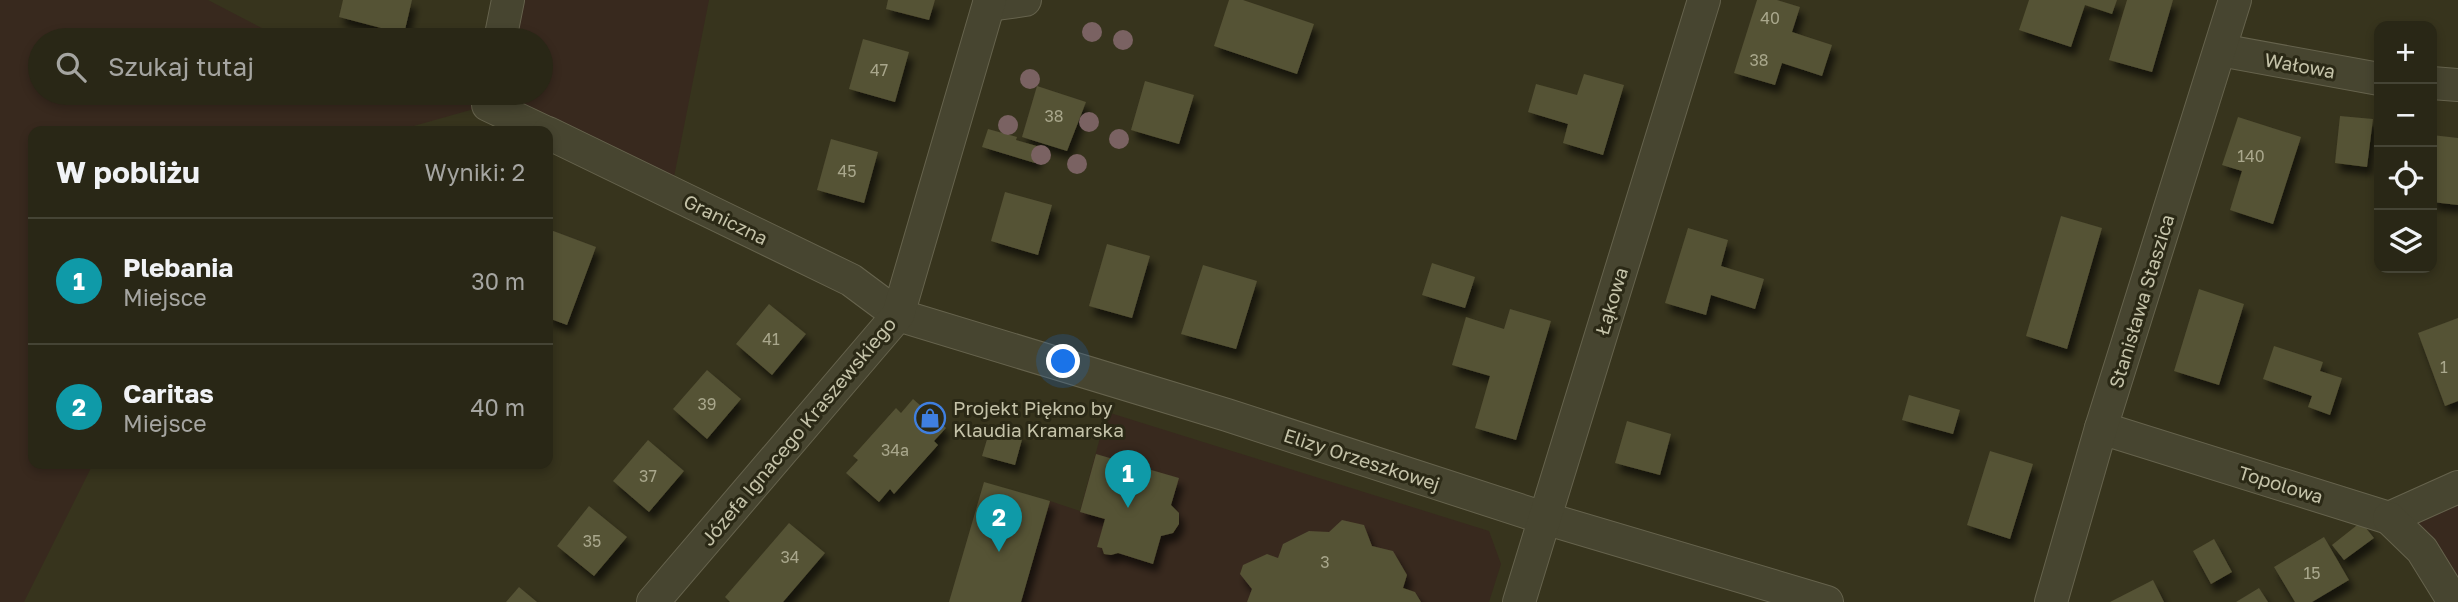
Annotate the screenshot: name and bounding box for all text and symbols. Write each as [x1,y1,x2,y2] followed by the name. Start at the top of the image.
[1760,8,1780,28] house number: 40
[2374,21,2437,273] map controls
[2374,21,2437,84] button: +
[28,28,553,105] search box
[2263,47,2337,83] street label: Wałowa
[52,48,90,86] icon: search
[1749,50,1769,70] house number: 38
[108,51,254,82] text: Szukaj tutaj
[870,60,888,80] house number: 47
[2374,84,2437,147] button: −
[1044,106,1064,126] house number: 38
[2237,146,2265,166] house number: 140
[2374,147,2437,210] button: locate
[56,154,200,190] text: W pobliżu
[425,158,525,186] text: Wyniki: 2
[837,161,857,181] house number: 45
[680,189,772,249] street label: Graniczna
[2374,210,2437,273] button: layers
[2104,211,2178,391] street label: Stanisława Staszica
[123,252,233,283] text: Plebania
[1590,264,1632,338] street label: Łąkowa
[73,267,85,295] text: 1
[471,267,525,295] text: 30 m
[123,283,207,311] text: Miejsce
[696,312,900,550] street label: Józefa Ignacego Kraszewskiego
[762,329,780,349] house number: 41
[1046,344,1080,378] your location
[2440,357,2448,377] house number: 1
[123,378,214,409] text: Caritas
[72,393,86,421] text: 2
[471,393,525,421] text: 40 m
[697,394,717,414] house number: 39
[953,396,1124,441] place label: Projekt Piękno by Klaudia Kramarska
[913,401,947,435] shop icon: Projekt Piękno by Klaudia Kramarska
[123,409,207,437] text: Miejsce
[1281,423,1443,495] street label: Elizy Orzeszkowej
[881,440,909,460] house number: 34a
[1105,450,1151,508] pin: 1
[2236,460,2326,508] street label: Topolowa
[639,466,657,486] house number: 37
[976,494,1022,552] pin: 2
[583,531,601,551] house number: 35
[780,547,800,567] house number: 34
[1320,552,1330,572] house number: 3
[2303,563,2321,583] house number: 15

